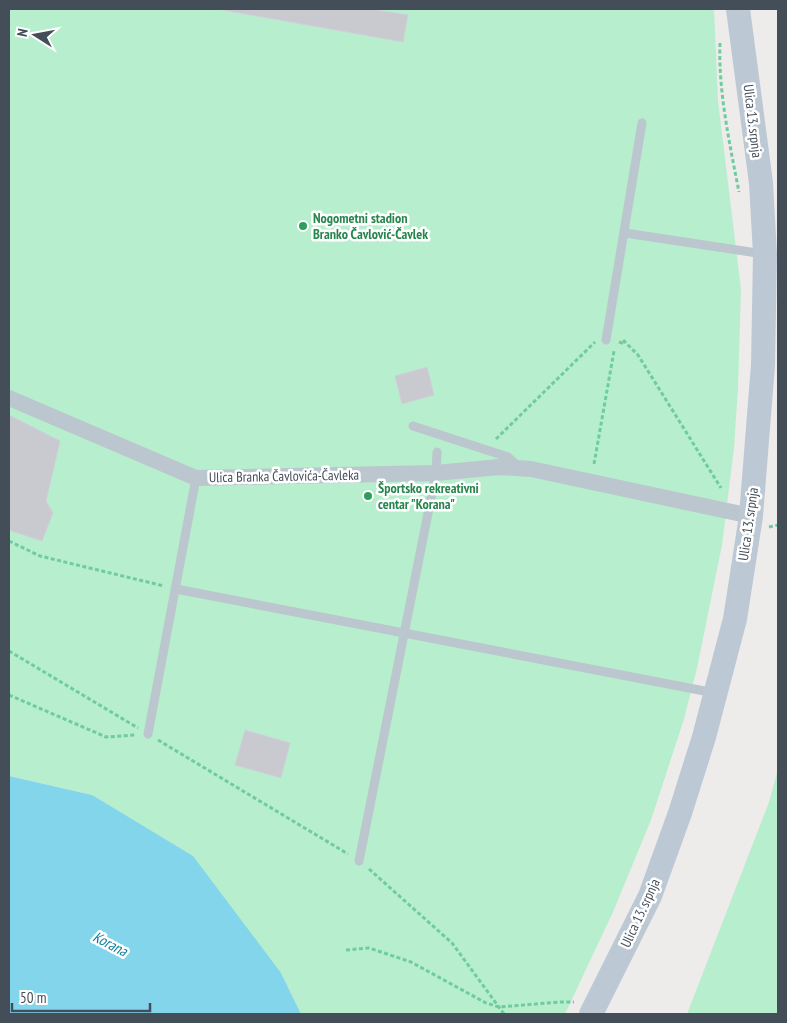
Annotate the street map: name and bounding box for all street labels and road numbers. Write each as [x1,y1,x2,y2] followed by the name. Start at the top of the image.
[740,83,766,159] street label: Ulica 13. srpnja
[209,466,359,486] street label: Ulica Branka Čavlovića-Čavleka
[734,486,762,562] street label: Ulica 13. srpnja
[616,876,664,950] street label: Ulica 13. srpnja

